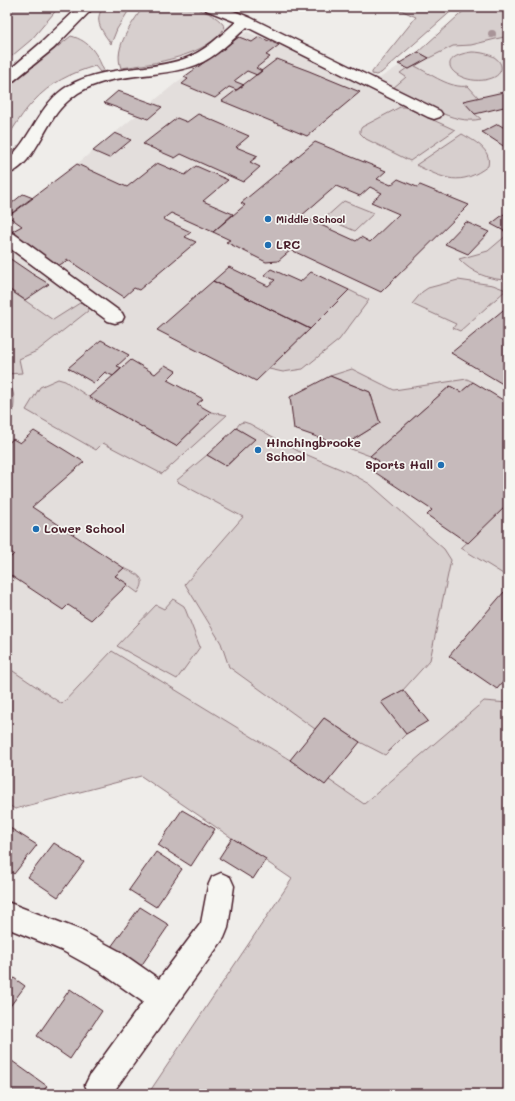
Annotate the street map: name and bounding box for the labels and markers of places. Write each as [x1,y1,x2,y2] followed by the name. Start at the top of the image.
[276,212,346,226] place label: Middle School
[263,214,273,224] marker: Middle School
[276,236,300,252] place label: LRC
[263,240,273,250] marker: LRC
[266,434,361,464] place label: Hinchingbrooke School
[253,445,263,455] marker: Hinchingbrooke School
[365,456,433,472] place label: Sports Hall
[436,460,446,470] marker: Sports Hall
[44,520,125,536] place label: Lower School
[31,524,41,534] marker: Lower School

